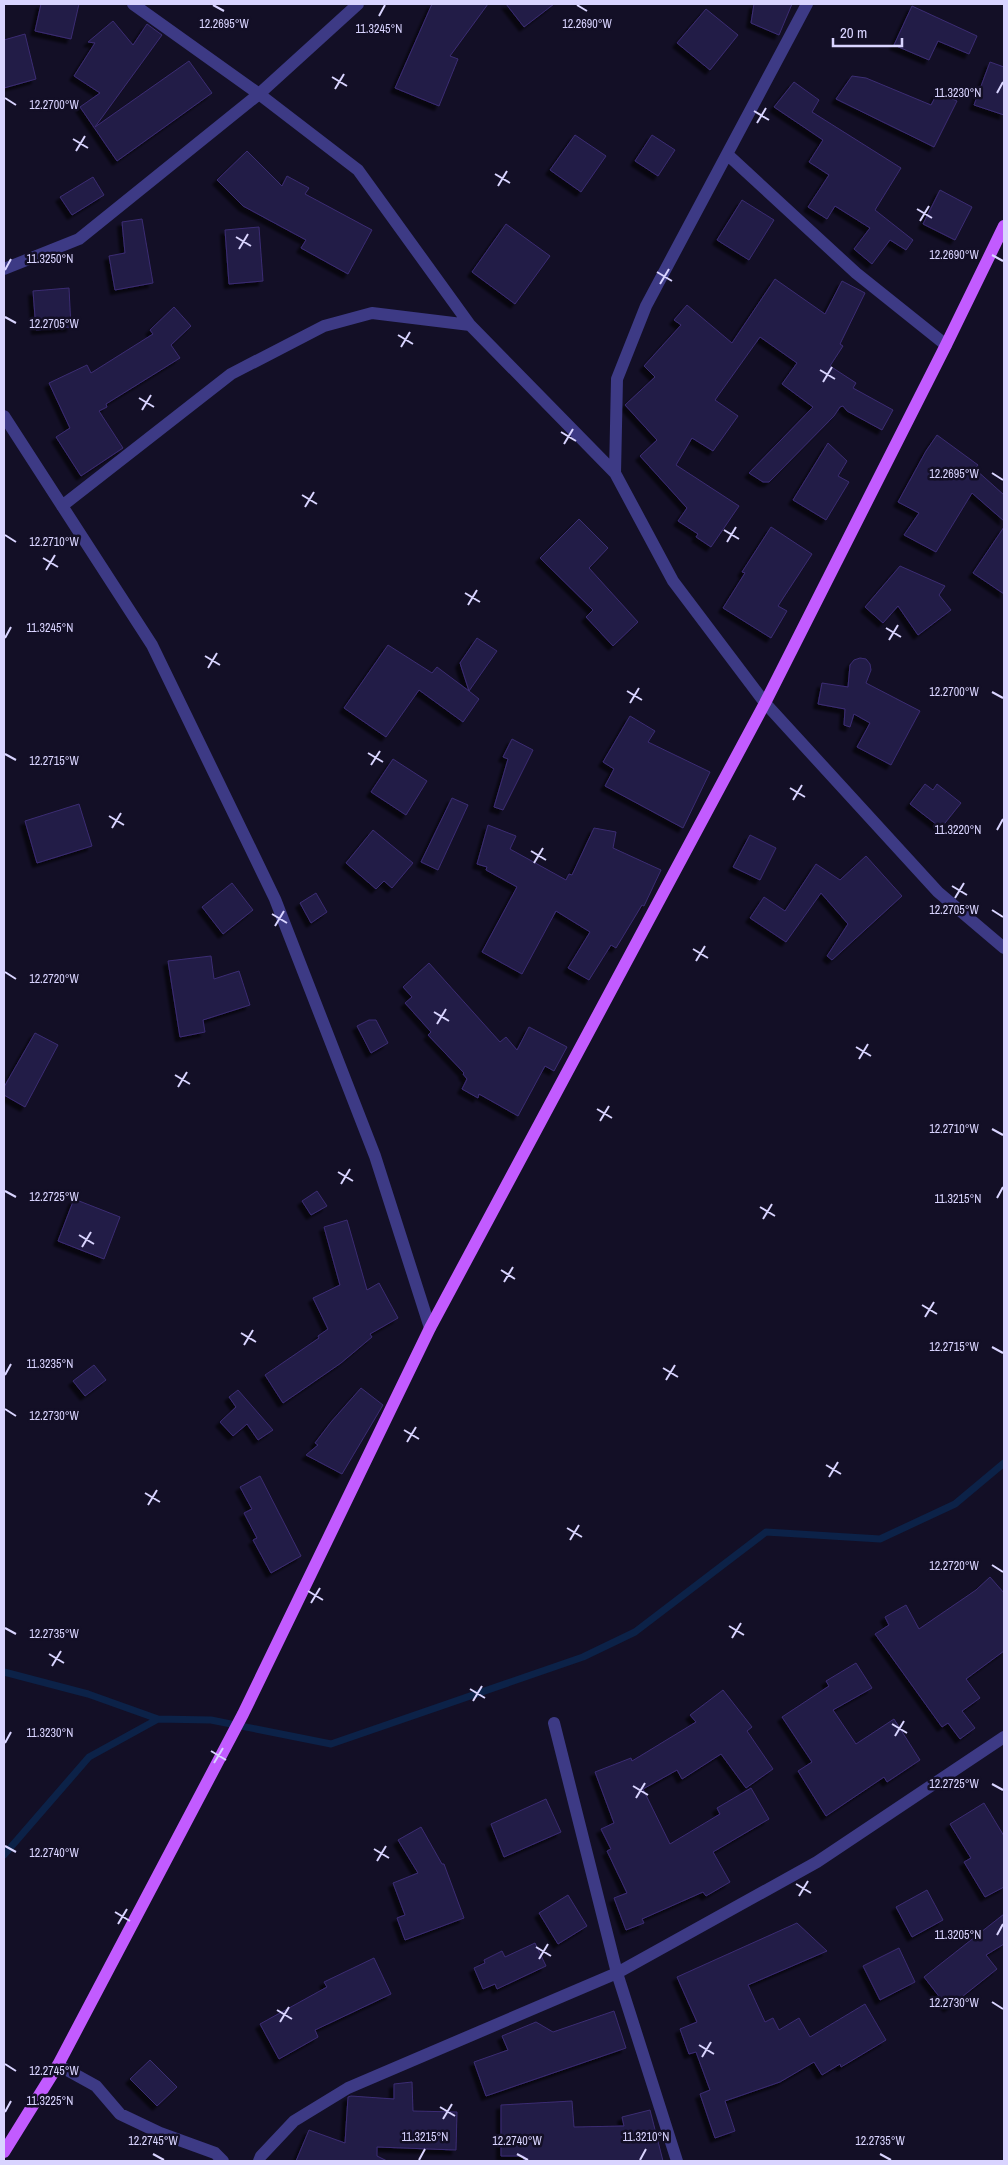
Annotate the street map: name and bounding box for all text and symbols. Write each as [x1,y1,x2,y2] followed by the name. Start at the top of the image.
[833,15,902,47] scale bar
[199,16,250,32] text: 12.2695°W
[562,16,613,32] text: 12.2690°W
[356,21,402,37] text: 11.3245°N
[840,22,867,43] text: 20 m
[935,85,981,101] text: 11.3230°N
[29,97,80,113] text: 12.2700°W
[929,247,980,263] text: 12.2690°W
[27,251,73,267] text: 11.3250°N
[29,316,80,332] text: 12.2705°W
[929,466,980,482] text: 12.2695°W
[29,534,80,550] text: 12.2710°W
[27,620,73,636] text: 11.3245°N
[929,684,980,700] text: 12.2700°W
[29,753,80,769] text: 12.2715°W
[935,822,981,838] text: 11.3220°N
[929,902,980,918] text: 12.2705°W
[29,971,80,987] text: 12.2720°W
[929,1121,980,1137] text: 12.2710°W
[29,1189,80,1205] text: 12.2725°W
[935,1191,981,1207] text: 11.3215°N
[929,1339,980,1355] text: 12.2715°W
[27,1356,73,1372] text: 11.3235°N
[29,1408,80,1424] text: 12.2730°W
[929,1558,980,1574] text: 12.2720°W
[29,1626,80,1642] text: 12.2735°W
[27,1725,73,1741] text: 11.3230°N
[929,1776,980,1792] text: 12.2725°W
[29,1845,80,1861] text: 12.2740°W
[935,1927,981,1943] text: 11.3205°N
[929,1995,980,2011] text: 12.2730°W
[29,2063,80,2079] text: 12.2745°W
[27,2093,73,2109] text: 11.3225°N
[402,2129,448,2145] text: 11.3215°N
[623,2129,669,2145] text: 11.3210°N
[128,2133,179,2149] text: 12.2745°W
[492,2133,543,2149] text: 12.2740°W
[855,2133,906,2149] text: 12.2735°W

